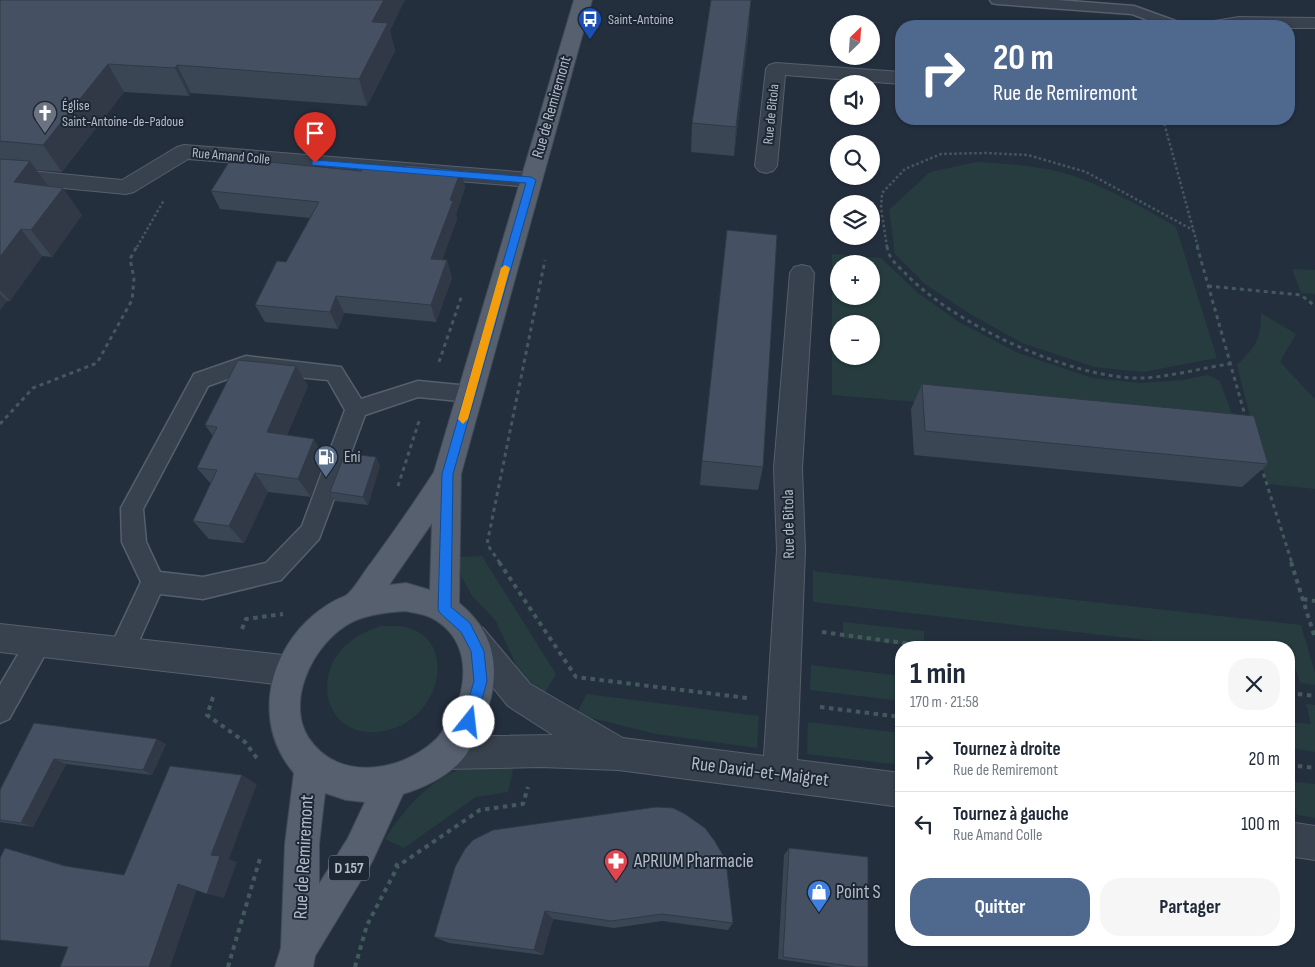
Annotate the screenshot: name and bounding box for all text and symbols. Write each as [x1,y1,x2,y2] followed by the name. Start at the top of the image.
[577,6,603,40] bus stop icon: Saint-Antoine
[608,11,674,28] place label: Saint-Antoine
[830,15,880,65] north arrow
[830,15,880,365] map controls
[993,37,1054,80] text: 20 m
[910,40,975,105] icon: right
[528,54,576,160] street label: Rue de Remiremont
[830,75,880,125] button: sound
[993,80,1138,107] text: Rue de Remiremont
[759,83,783,145] street label: Rue de Bitola
[62,97,184,130] place label: Église Saint-Antoine-de-Padoue
[32,100,58,134] church icon: Église Saint-Antoine-de-Padoue
[294,112,336,163] pin
[301,119,329,147] icon: arrive
[830,135,880,185] button: search
[191,144,271,168] street label: Rue Amand Colle
[830,195,880,245] button: layers
[830,255,880,305] button: +
[830,315,880,365] button: −
[313,444,339,478] fuel station icon: Eni
[344,448,360,467] place label: Eni
[779,489,799,559] street label: Rue de Bitola
[910,656,966,692] text: 1 min
[1228,658,1280,710] button: close
[910,693,979,712] text: 170 m · 21:58
[442,695,494,747] position arrow
[953,738,1061,761] text: Tournez à droite
[910,745,938,773] icon: right
[1248,748,1280,771] text: 20 m
[690,752,830,792] street label: Rue David-et-Maigret
[953,761,1058,780] text: Rue de Remiremont
[289,794,319,920] street label: Rue de Remiremont
[953,803,1069,826] text: Tournez à gauche
[910,810,938,838] icon: left
[1241,813,1280,836] text: 100 m
[953,826,1042,845] text: Rue Amand Colle
[603,848,629,882] pharmacy icon: APRIUM Pharmacie
[633,850,754,873] place label: APRIUM Pharmacie
[329,856,369,880] road number: D 157
[910,878,1090,936] button: Quitter
[1100,878,1280,936] button: Partager
[806,879,832,913] shop icon: Point S
[836,881,881,904] place label: Point S

